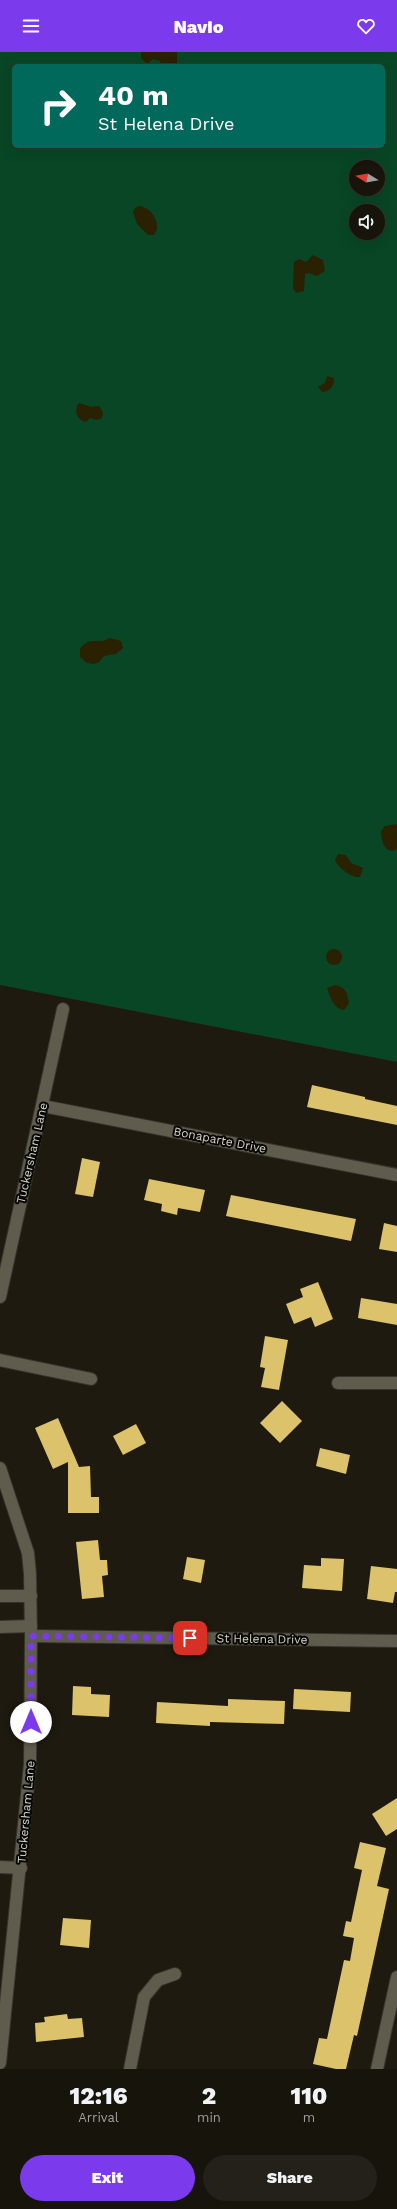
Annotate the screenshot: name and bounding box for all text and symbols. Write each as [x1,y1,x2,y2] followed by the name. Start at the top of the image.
[20,15,42,37] icon: menu
[355,15,377,37] icon: heart
[174,16,223,37] text: Navio
[98,79,168,112] text: 40 m
[32,80,84,132] icon: right
[98,113,234,134] text: St Helena Drive
[349,160,385,196] north arrow
[349,160,385,240] map controls
[349,204,385,240] button: sound
[14,1101,50,1205] street label: Tuckersham Lane
[173,1124,268,1156] street label: Bonaparte Drive
[173,1621,207,1655] pin
[179,1627,201,1649] icon: arrive
[216,1631,308,1647] street label: St Helena Drive
[10,1701,52,1743] position arrow
[15,1760,37,1864] street label: Tuckersham Lane
[70,2082,128,2110] text: 12:16
[202,2082,216,2110] text: 2
[290,2082,327,2110] text: 110
[78,2110,119,2125] text: Arrival
[197,2110,221,2125] text: min
[303,2110,315,2125] text: m
[20,2155,195,2201] button: Exit
[203,2155,377,2201] button: Share

